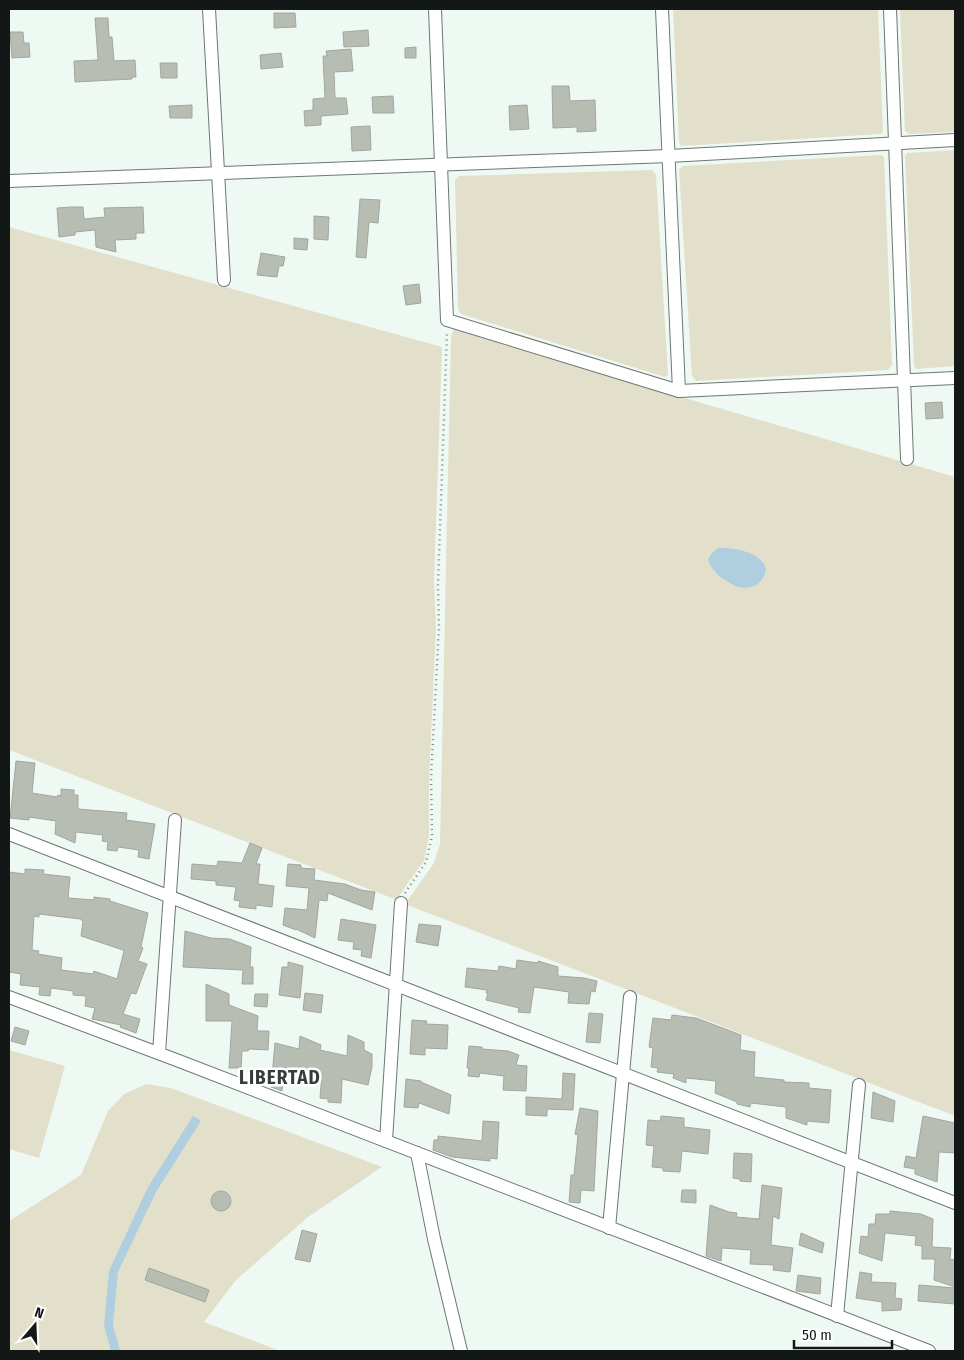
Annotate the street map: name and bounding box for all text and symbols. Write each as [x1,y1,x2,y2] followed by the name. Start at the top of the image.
[239,1066,321,1089] district label: LIBERTAD
[10,1300,60,1350] north arrow
[32,1304,46,1323] text: N
[794,1318,892,1350] scale bar
[802,1326,832,1344] text: 50 m

